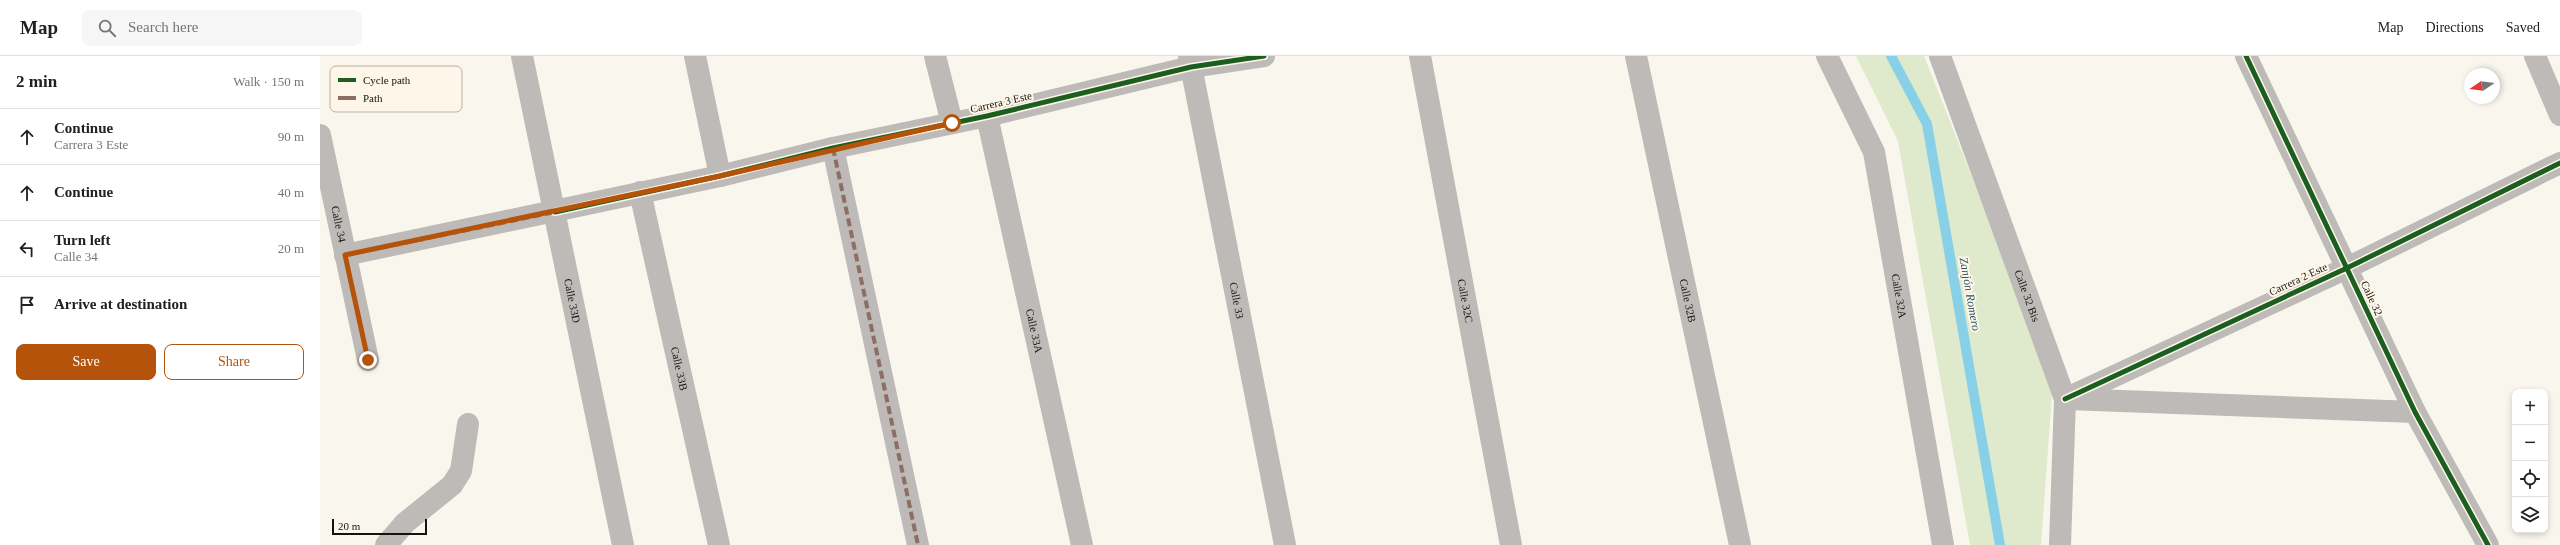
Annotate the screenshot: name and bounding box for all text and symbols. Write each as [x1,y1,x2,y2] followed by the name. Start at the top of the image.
[82,10,362,46] search box
[20,17,58,38] text: Map
[96,17,118,39] icon: search
[128,19,198,35] text: Search here
[2378,20,2403,35] text: Map
[2425,20,2484,35] text: Directions
[2506,20,2540,35] text: Saved
[330,66,462,112] legend
[2464,68,2500,104] north arrow
[16,72,57,91] text: 2 min
[233,74,304,89] text: Walk · 150 m
[363,74,411,86] text: Cycle path
[969,89,1033,115] street label: Carrera 3 Este
[363,92,383,104] text: Path
[943,114,961,132] route start
[54,120,113,136] text: Continue
[16,126,38,148] icon: ahead
[278,129,304,144] text: 90 m
[54,137,128,152] text: Carrera 3 Este
[16,182,38,204] icon: ahead
[54,184,113,200] text: Continue
[278,185,304,200] text: 40 m
[329,205,349,244] street label: Calle 34
[54,232,111,248] text: Turn left
[16,238,38,260] icon: left
[278,241,304,256] text: 20 m
[54,249,98,264] text: Calle 34
[1957,256,1983,332] water label: Zanjón Romero
[2267,260,2329,298] street label: Carrera 2 Este
[2012,268,2042,323] street label: Calle 32 Bis
[1889,273,1909,319] street label: Calle 32A
[562,278,583,324] street label: Calle 33D
[1456,278,1476,324] street label: Calle 32C
[1678,278,1698,323] street label: Calle 32B
[2359,279,2385,317] street label: Calle 32
[1228,281,1247,320] street label: Calle 33
[16,294,38,316] icon: arrive
[54,296,187,312] text: Arrive at destination
[1024,308,1045,354] street label: Calle 33A
[16,344,156,380] button: Save
[164,344,304,380] button: Share
[669,346,690,392] street label: Calle 33B
[359,351,377,369] route end
[2512,389,2548,533] map controls
[2512,389,2548,425] button: +
[2512,425,2548,461] button: −
[2512,461,2548,497] button: locate
[2512,497,2548,533] button: layers
[332,517,427,536] scale bar
[338,520,360,532] text: 20 m

